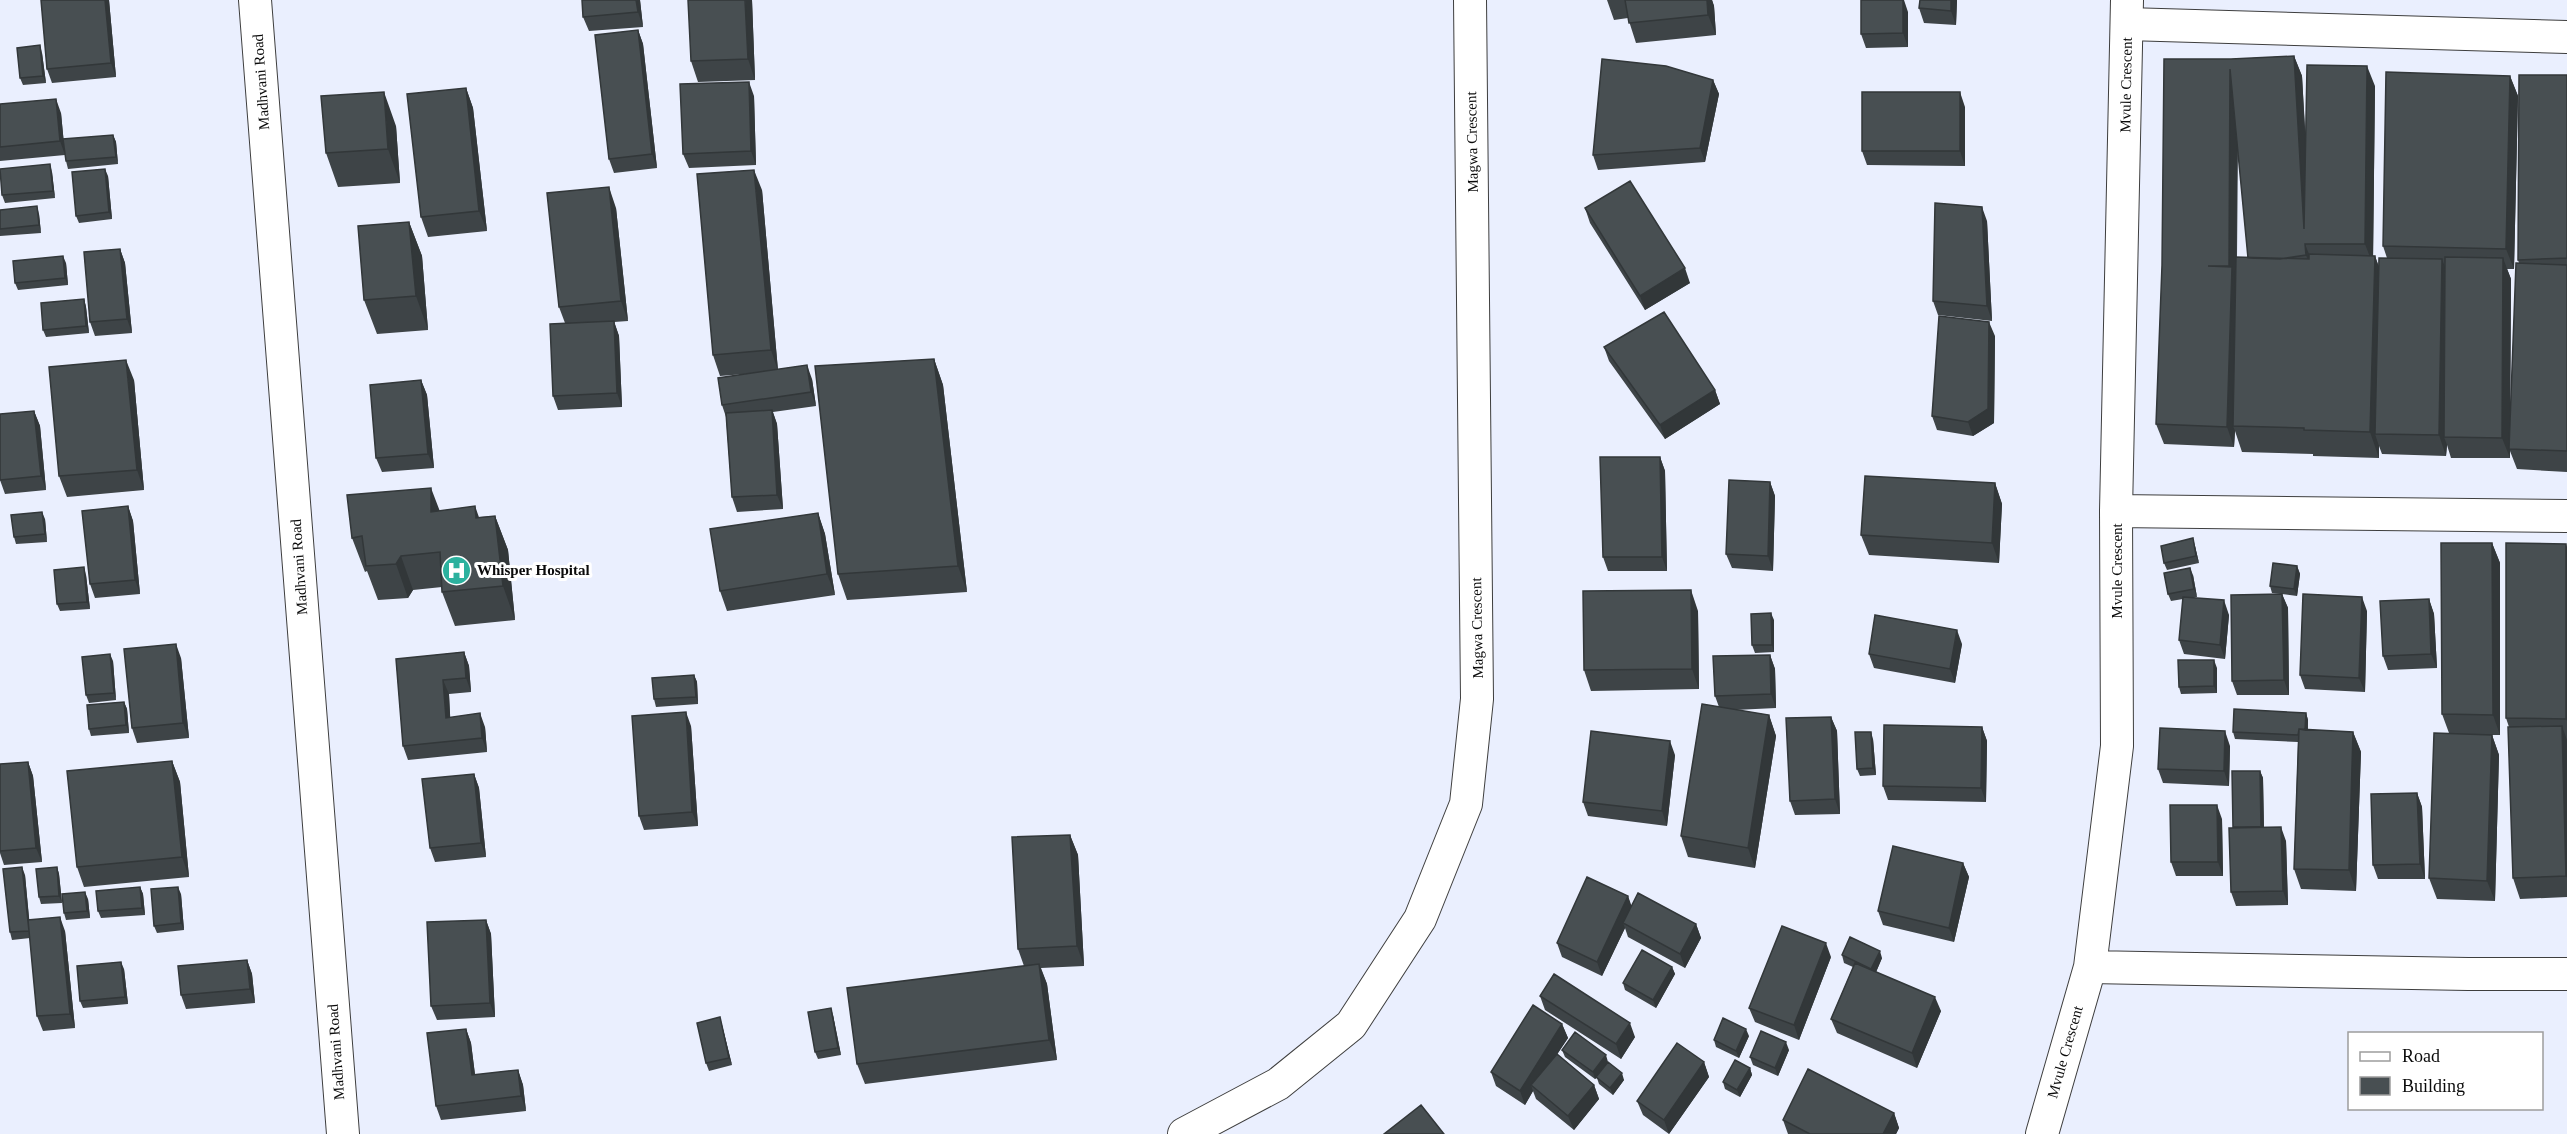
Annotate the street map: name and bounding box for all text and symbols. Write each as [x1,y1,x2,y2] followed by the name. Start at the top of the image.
[250,33,272,131] street label: Madhvani Road
[2117,36,2135,133] street label: Mvule Crescent
[1463,90,1481,193] street label: Magwa Crescent
[288,518,310,616] street label: Madhvani Road
[2109,522,2125,619] street label: Mvule Crescent
[440,554,472,586] hospital icon: Whisper Hospital
[477,562,590,578] place label: Whisper Hospital
[1468,576,1486,679] street label: Magwa Crescent
[325,1003,347,1101] street label: Madhvani Road
[2044,1003,2086,1100] street label: Mvule Crescent
[2348,1032,2543,1110] legend
[2402,1046,2440,1066] text: Road
[2402,1076,2465,1096] text: Building

